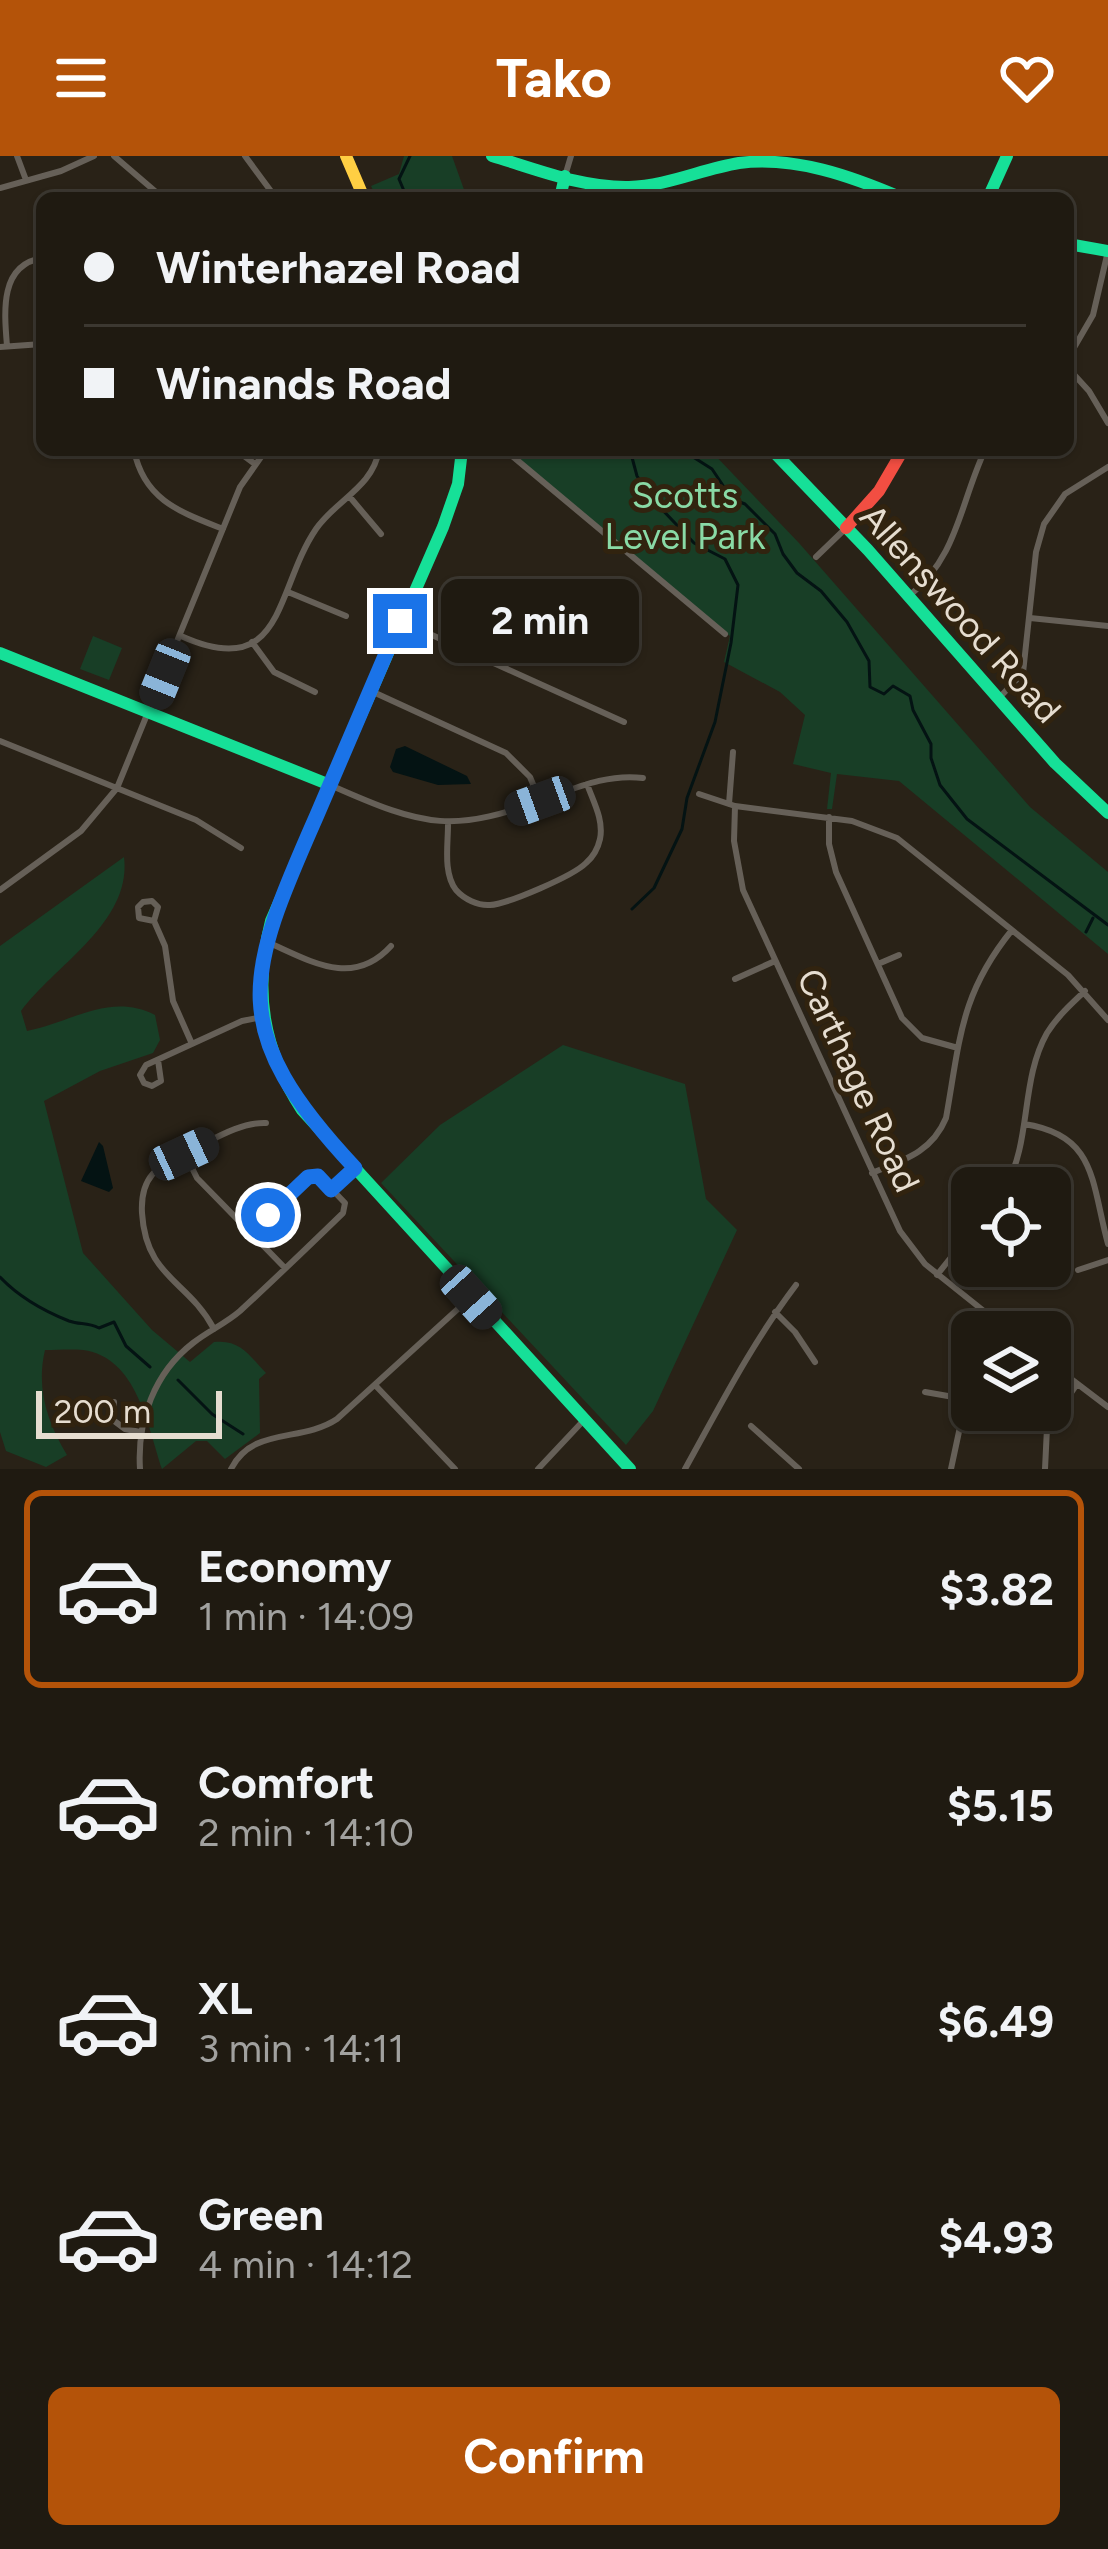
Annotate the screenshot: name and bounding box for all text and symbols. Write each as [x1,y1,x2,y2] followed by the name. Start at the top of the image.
[48,45,114,111] icon: menu
[994,45,1060,111] icon: heart
[496,46,612,111] text: Tako
[156,240,521,294] text: Winterhazel Road
[156,356,452,410] text: Winands Road
[604,474,766,558] park label: Scotts Level Park
[851,495,1070,731] street label: Allenswood Road
[442,579,640,663] callout: 2 min
[373,594,427,648] route end
[491,597,589,644] text: 2 min
[135,634,195,714] car
[500,772,580,830] car
[788,962,929,1199] street label: Carthage Road
[144,1122,224,1186] car
[951,1167,1071,1431] map controls
[951,1167,1071,1287] button: locate
[241,1188,295,1242] route start
[434,1258,508,1336] car
[951,1311,1071,1431] button: layers
[36,1385,222,1438] scale bar
[54,1392,151,1431] text: 200 m
[54,1535,162,1643] icon: car
[198,1539,391,1593] text: Economy
[939,1562,1054,1616] text: $3.82
[198,1593,414,1640] text: 1 min · 14:09
[54,1751,162,1859] icon: car
[198,1755,374,1809] text: Comfort
[947,1778,1054,1832] text: $5.15
[198,1809,414,1856] text: 2 min · 14:10
[54,1967,162,2075] icon: car
[198,1971,253,2025] text: XL
[937,1994,1054,2048] text: $6.49
[198,2025,404,2072] text: 3 min · 14:11
[54,2183,162,2291] icon: car
[198,2187,324,2241] text: Green
[938,2210,1054,2264] text: $4.93
[198,2241,413,2288] text: 4 min · 14:12
[48,2387,1060,2525] button: Confirm

